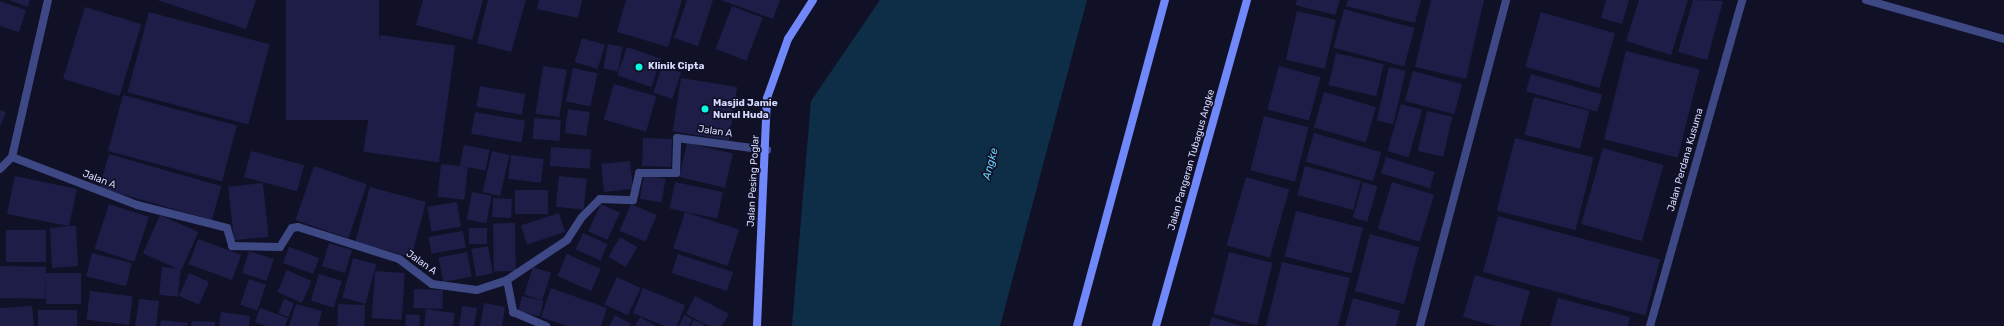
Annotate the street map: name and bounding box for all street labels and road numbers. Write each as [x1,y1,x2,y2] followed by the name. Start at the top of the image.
[1166,88,1218,232] street label: Jalan Pangeran Tubagus Angke
[1666,107,1706,213] street label: Jalan Perdana Kusuma
[697,124,733,140] street label: Jalan A
[746,135,762,227] street label: Jalan Pesing Poglar
[81,168,117,192] street label: Jalan A
[403,248,439,278] street label: Jalan A

